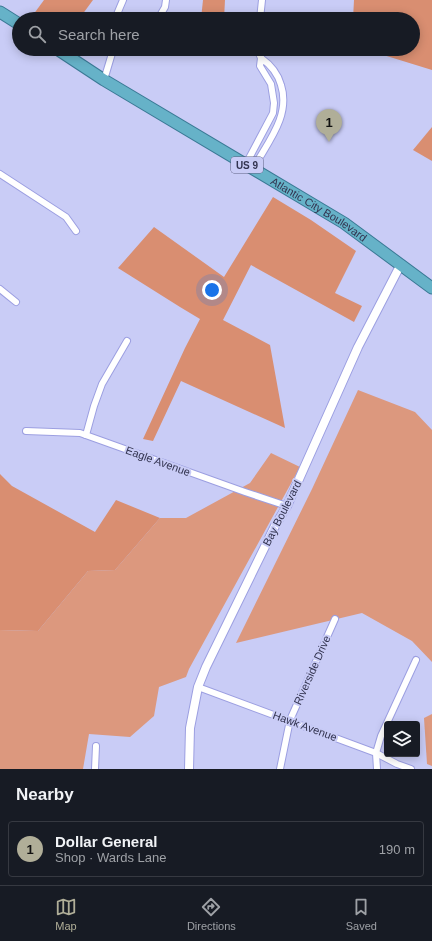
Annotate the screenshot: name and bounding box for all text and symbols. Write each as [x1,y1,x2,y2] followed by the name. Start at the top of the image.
[12,12,420,56] search box
[26,23,48,45] icon: search
[58,26,140,43] text: Search here
[316,109,342,142] pin: 1
[231,157,263,173] road number: US 9
[269,175,369,244] street label: Atlantic City Boulevard
[202,280,222,300] your location
[124,444,192,478] street label: Eagle Avenue
[260,478,304,548] street label: Bay Boulevard
[291,633,333,707] street label: Riverside Drive
[271,709,339,743] street label: Hawk Avenue
[384,721,420,757] map controls
[384,721,420,757] button: layers
[16,785,74,804] text: Nearby
[55,833,158,850] text: Dollar General
[26,842,34,857] text: 1
[379,842,415,857] text: 190 m
[55,850,167,865] text: Shop · Wards Lane
[55,896,77,932] tab: Map
[187,896,236,932] tab: Directions
[346,896,377,932] tab: Saved

